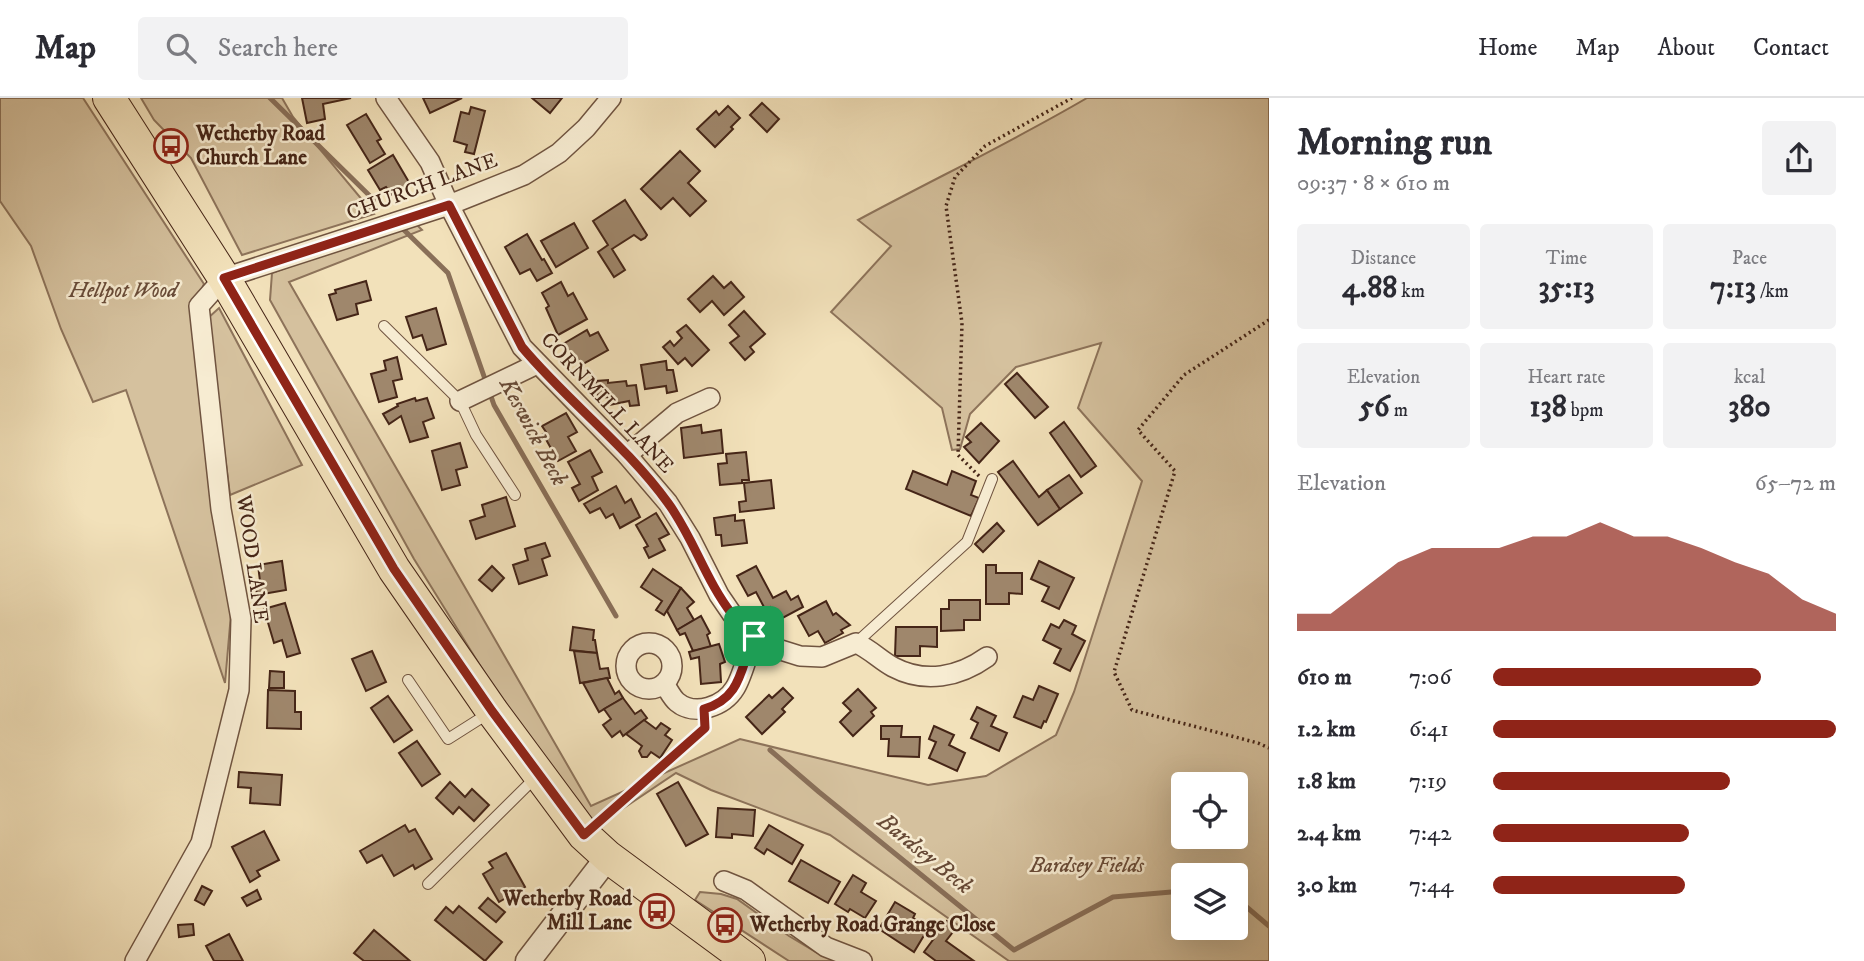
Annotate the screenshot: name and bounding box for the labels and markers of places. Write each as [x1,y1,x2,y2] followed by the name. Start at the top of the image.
[195,121,325,171] place label: Wetherby Road Church Lane
[152,127,190,165] bus stop icon: Wetherby Road Church Lane
[724,606,784,666] pin
[502,886,633,936] place label: Wetherby Road Mill Lane
[638,892,676,930] bus stop icon: Wetherby Road Mill Lane
[706,906,744,944] bus stop icon: Wetherby Road Grange Close
[749,912,996,938] place label: Wetherby Road Grange Close

